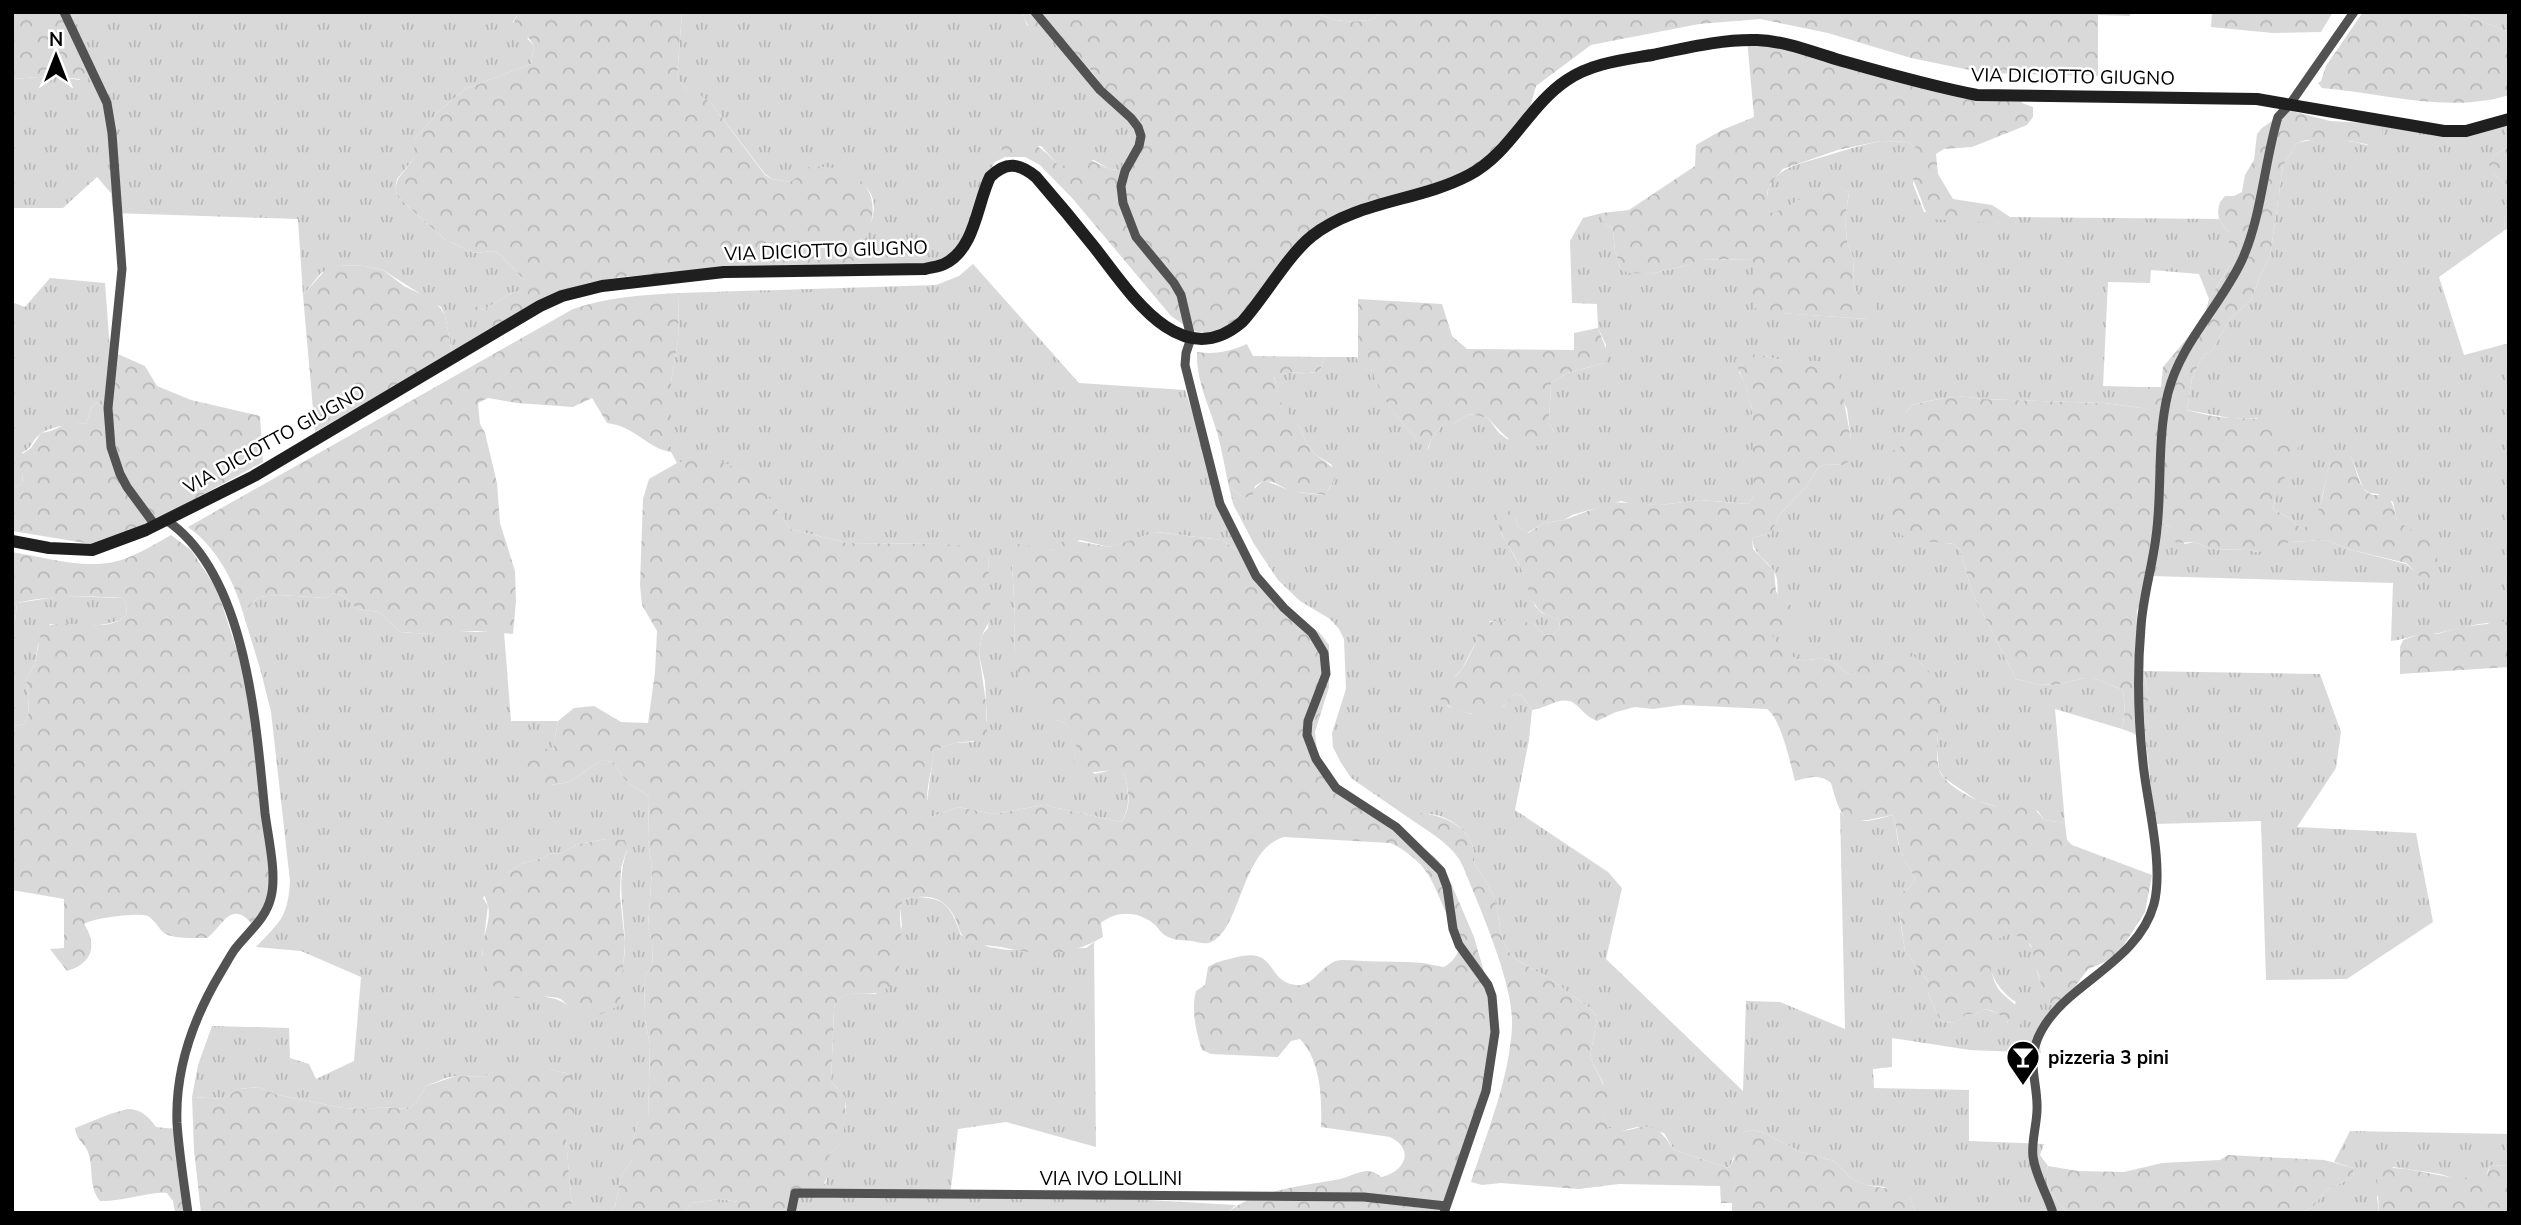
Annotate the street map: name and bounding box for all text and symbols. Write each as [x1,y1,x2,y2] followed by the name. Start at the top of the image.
[21,21,91,91] north arrow
[49,27,63,53] text: N
[1970,62,2175,92] street label: VIA DICIOTTO GIUGNO
[723,234,928,268] street label: VIA DICIOTTO GIUGNO
[178,379,370,501] street label: VIA DICIOTTO GIUGNO
[2004,1038,2042,1087] bar icon: pizzeria 3 pini
[2048,1045,2169,1071] place label: pizzeria 3 pini
[1039,1166,1182,1192] street label: VIA IVO LOLLINI

